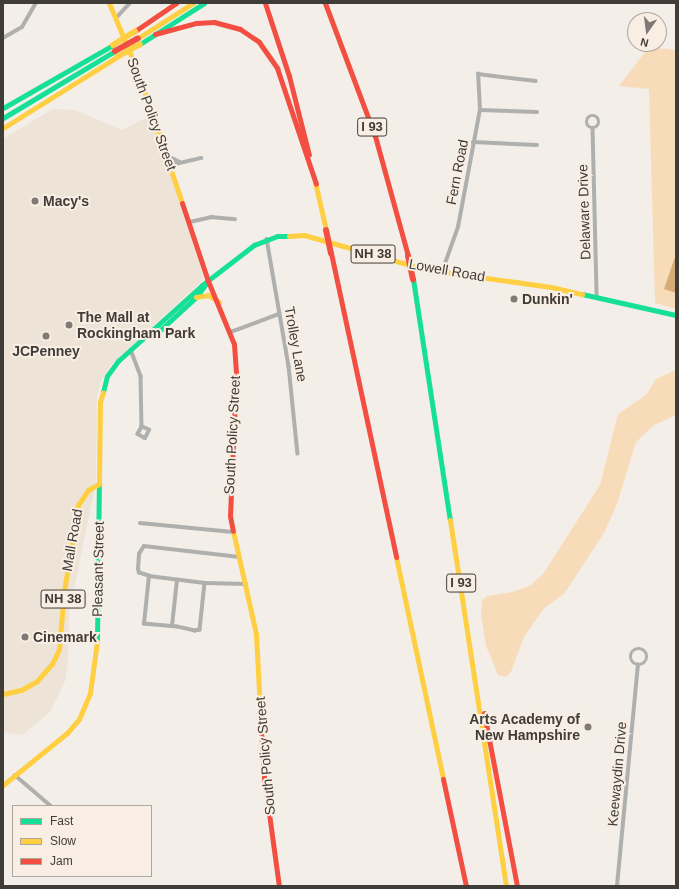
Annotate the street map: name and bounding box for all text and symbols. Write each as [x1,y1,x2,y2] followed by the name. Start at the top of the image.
[627,12,667,52] north arrow
[639,36,650,49] text: N
[124,55,180,173] street label: South Policy Street
[357,116,387,138] road number: I 93
[442,138,472,206] street label: Fern Road
[574,164,594,260] street label: Delaware Drive
[43,193,89,209] place label: Macy's
[30,196,40,206] marker: Macy's
[350,243,396,265] road number: NH 38
[408,255,486,285] street label: Lowell Road
[522,291,573,307] place label: Dunkin'
[509,294,519,304] marker: Dunkin'
[281,305,311,383] street label: Trolley Lane
[77,309,195,342] place label: The Mall at Rockingham Park
[64,320,74,330] marker: The Mall at Rockingham Park
[41,331,51,341] marker: JCPenney
[12,343,80,359] place label: JCPenney
[220,375,244,495] street label: South Policy Street
[58,508,86,572] street label: Mall Road
[89,521,107,617] street label: Pleasant Street
[446,572,476,594] road number: I 93
[40,588,86,610] road number: NH 38
[33,629,97,645] place label: Cinemark
[20,632,30,642] marker: Cinemark
[251,696,279,816] street label: South Policy Street
[469,711,580,744] place label: Arts Academy of New Hampshire
[604,721,630,827] street label: Keewaydin Drive
[583,722,593,732] marker: Arts Academy of New Hampshire
[12,805,152,877] legend
[50,814,73,828] text: Fast
[50,834,76,848] text: Slow
[50,854,73,868] text: Jam

